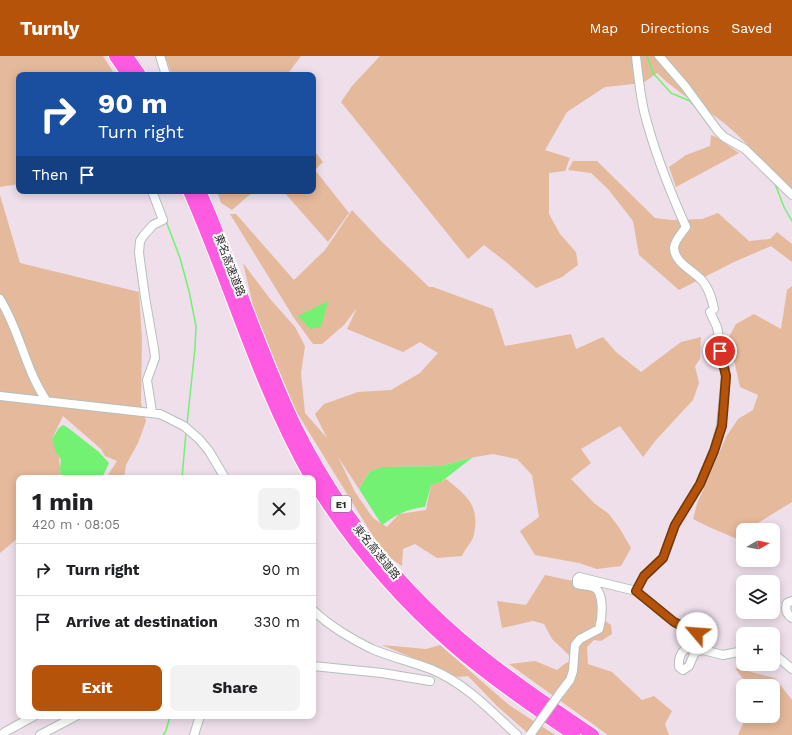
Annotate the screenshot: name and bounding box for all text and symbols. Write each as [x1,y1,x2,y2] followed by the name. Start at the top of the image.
[20,17,80,40] text: Turnly
[590,20,618,36] text: Map
[640,20,709,36] text: Directions
[731,20,772,36] text: Saved
[98,87,168,120] text: 90 m
[32,88,84,140] icon: right
[98,121,184,142] text: Turn right
[76,164,98,186] icon: arrive
[32,166,68,184] text: Then
[212,232,247,298] street label: 東名高速道路
[703,334,737,368] pin
[709,340,731,362] icon: arrive
[32,488,94,516] text: 1 min
[258,488,300,530] button: close
[331,496,351,512] road number: E1
[32,517,120,532] text: 420 m · 08:05
[351,523,402,582] street label: 東名高速道路
[736,523,780,567] north arrow
[736,523,780,723] map controls
[32,559,54,581] icon: right
[66,561,139,579] text: Turn right
[262,561,300,579] text: 90 m
[736,575,780,619] button: layers
[32,611,54,633] icon: arrive
[676,612,718,654] position arrow
[66,613,218,631] text: Arrive at destination
[254,613,300,631] text: 330 m
[736,627,780,671] button: +
[32,665,162,711] button: Exit
[170,665,300,711] button: Share
[736,679,780,723] button: −

